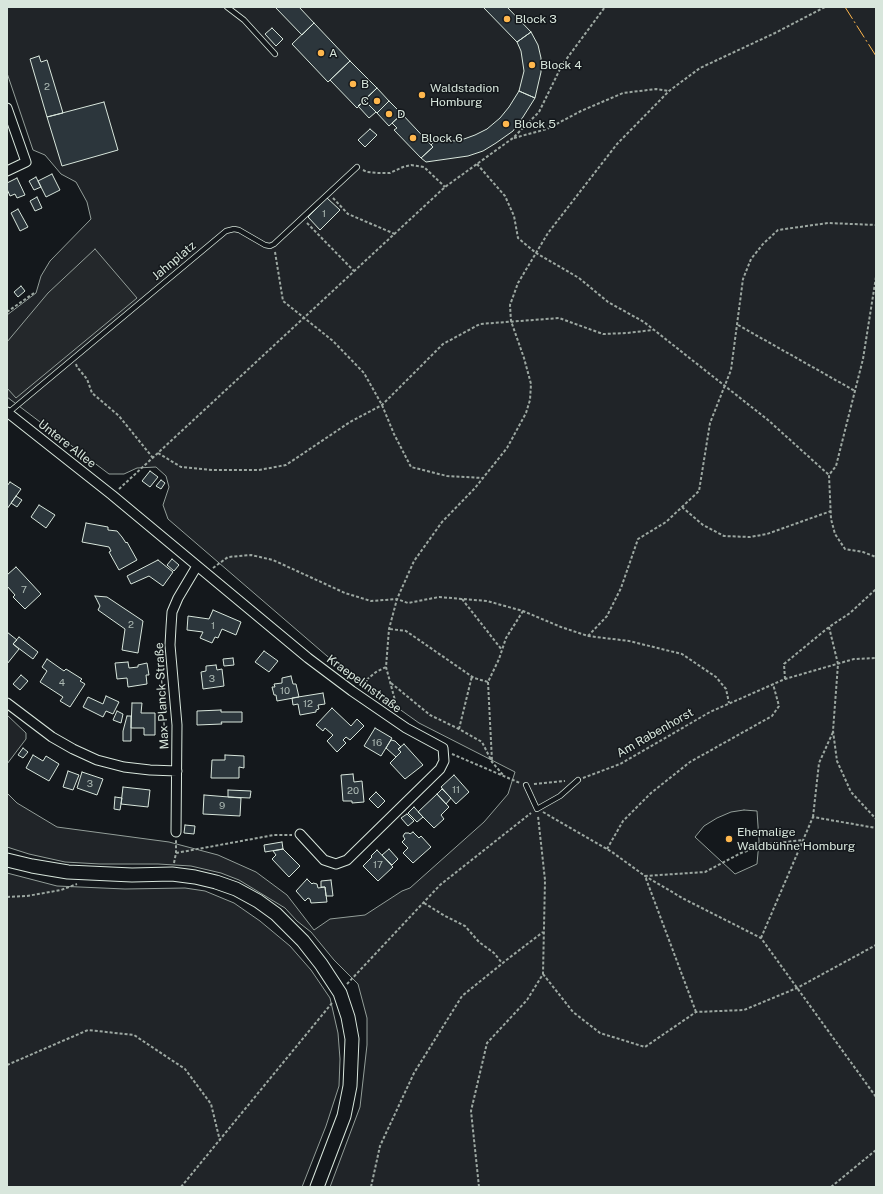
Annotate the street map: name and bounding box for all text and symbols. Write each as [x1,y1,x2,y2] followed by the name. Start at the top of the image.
[515,12,557,26] place label: Block 3
[502,14,512,24] marker: Block 3
[329,46,338,60] place label: A
[316,48,326,58] marker: A
[540,58,582,72] place label: Block 4
[527,60,537,70] marker: Block 4
[361,77,369,91] place label: B
[348,79,358,89] marker: B
[44,81,50,93] house number: 2
[430,81,499,109] place label: Waldstadion Homburg
[417,90,427,100] marker: Waldstadion Homburg
[361,94,369,108] place label: C
[372,96,382,106] marker: C
[397,107,405,121] place label: D
[384,109,394,119] marker: D
[514,117,556,131] place label: Block 5
[501,119,511,129] marker: Block 5
[421,131,463,145] place label: Block 6
[408,133,418,143] marker: Block 6
[322,208,326,220] house number: 1
[149,239,199,283] street label: Jahnplatz
[35,417,99,471] street label: Untere Allee
[21,584,27,596] house number: 7
[128,619,134,631] house number: 2
[211,620,215,632] house number: 1
[152,642,172,750] street label: Max-Planck-Straße
[324,652,404,716] street label: Kraepelinstraße
[209,673,215,685] house number: 3
[59,677,65,689] house number: 4
[280,685,290,697] house number: 10
[303,698,313,710] house number: 12
[614,705,696,761] street label: Am Rabenhorst
[372,737,382,749] house number: 16
[87,778,93,790] house number: 3
[452,784,460,796] house number: 11
[347,785,359,797] house number: 20
[219,800,225,812] house number: 9
[737,825,855,853] place label: Ehemalige Waldbühne Homburg
[724,834,734,844] marker: Ehemalige Waldbühne Homburg
[373,859,383,871] house number: 17

